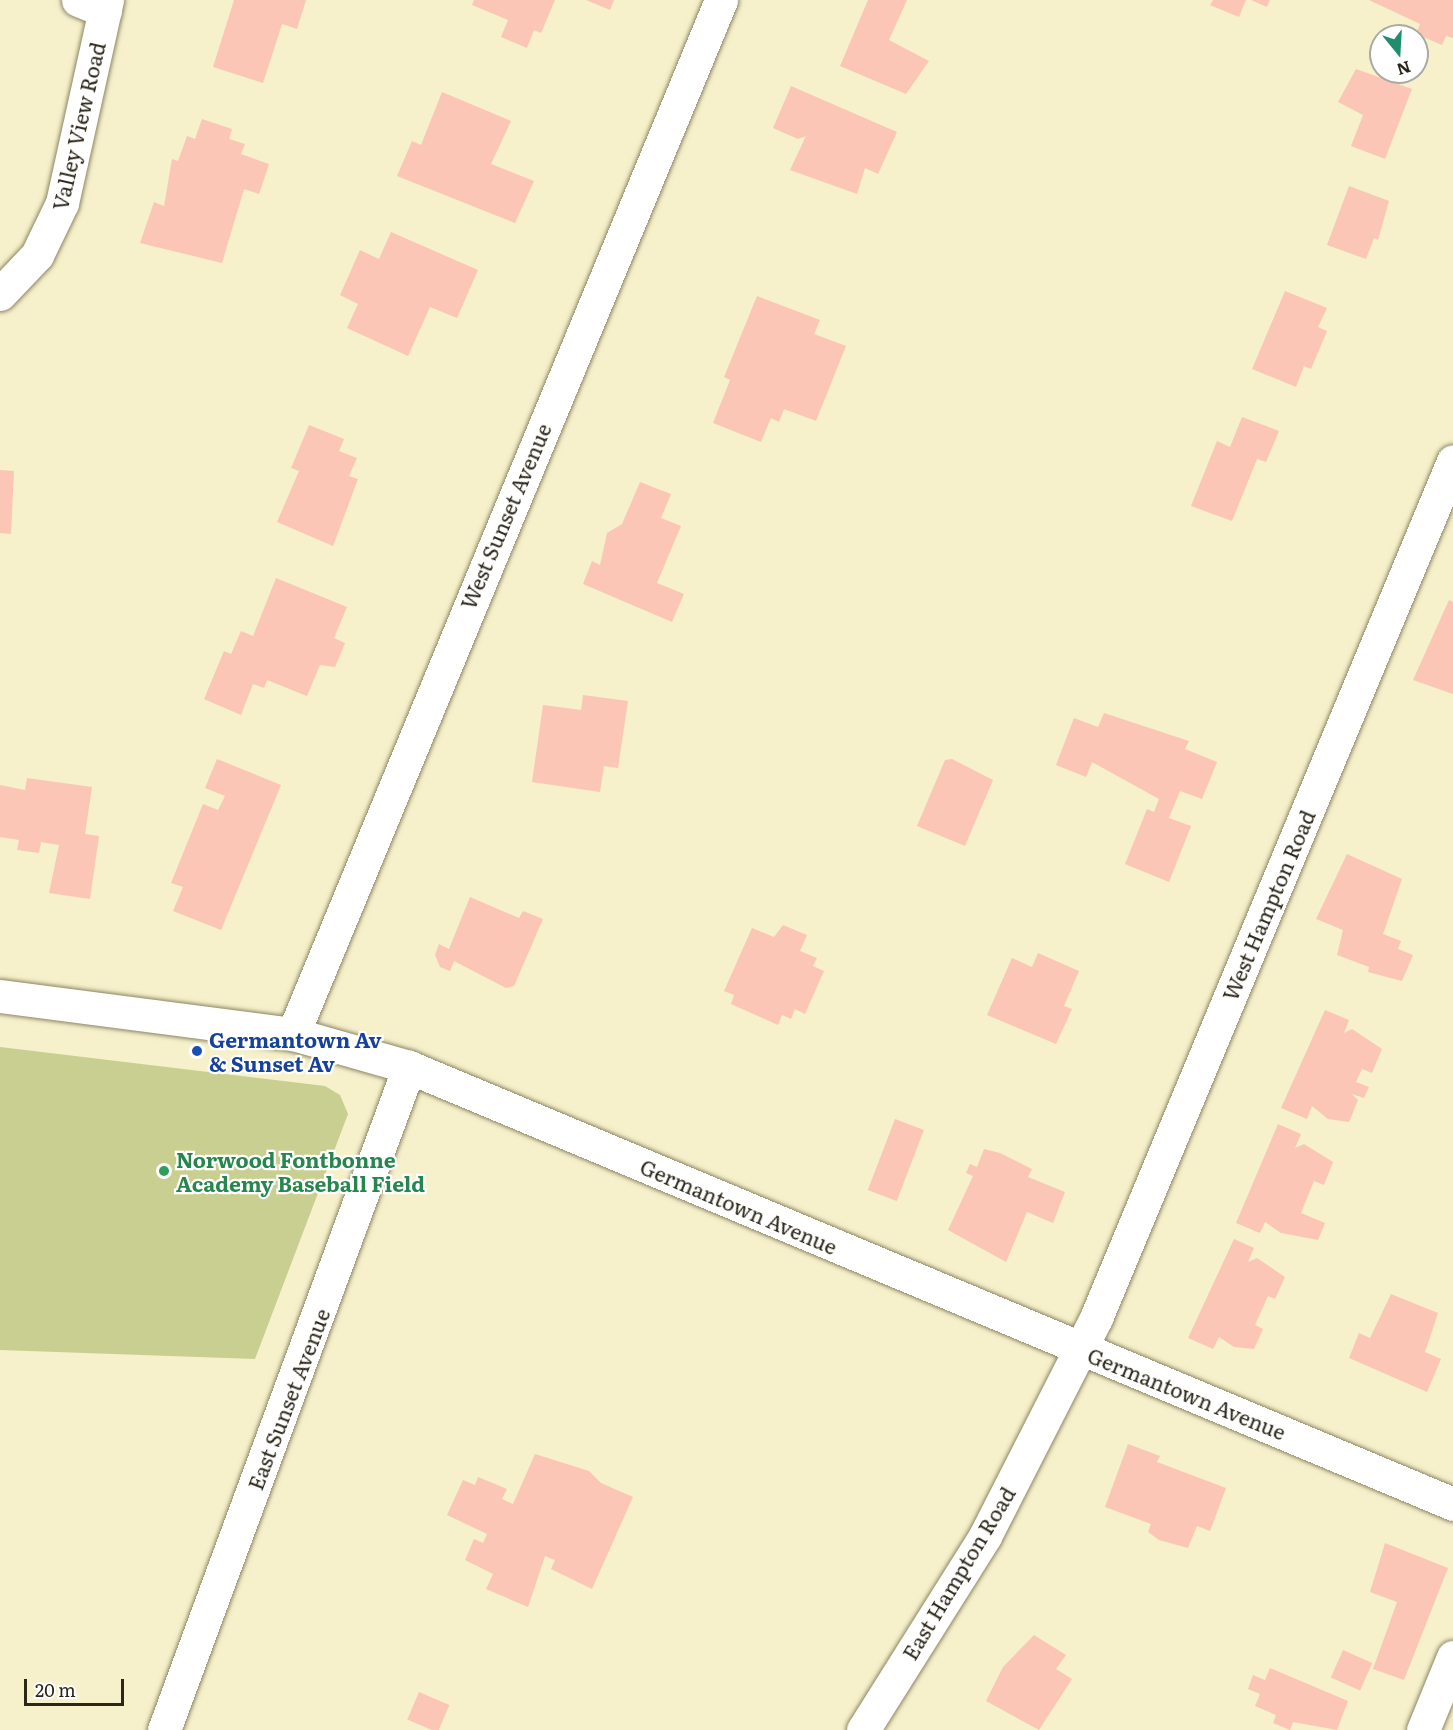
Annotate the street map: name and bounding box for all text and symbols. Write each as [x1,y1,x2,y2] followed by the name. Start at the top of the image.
[1369,24,1429,84] north arrow
[46,39,110,213] street label: Valley View Road
[1394,56,1414,83] text: N
[454,419,556,613] street label: West Sunset Avenue
[1216,806,1320,1004] street label: West Hampton Road
[209,1026,382,1076] place label: Germantown Av & Sunset Av
[190,1044,204,1058] marker: Germantown Av & Sunset Av
[176,1146,425,1196] place label: Norwood Fontbonne Academy Baseball Field
[637,1153,841,1259] street label: Germantown Avenue
[157,1164,171,1178] marker: Norwood Fontbonne Academy Baseball Field
[242,1305,334,1493] street label: East Sunset Avenue
[1084,1342,1290,1444] street label: Germantown Avenue
[896,1482,1020,1664] street label: East Hampton Road
[27,1667,128,1705] scale bar
[35,1676,76,1703] text: 20 m

